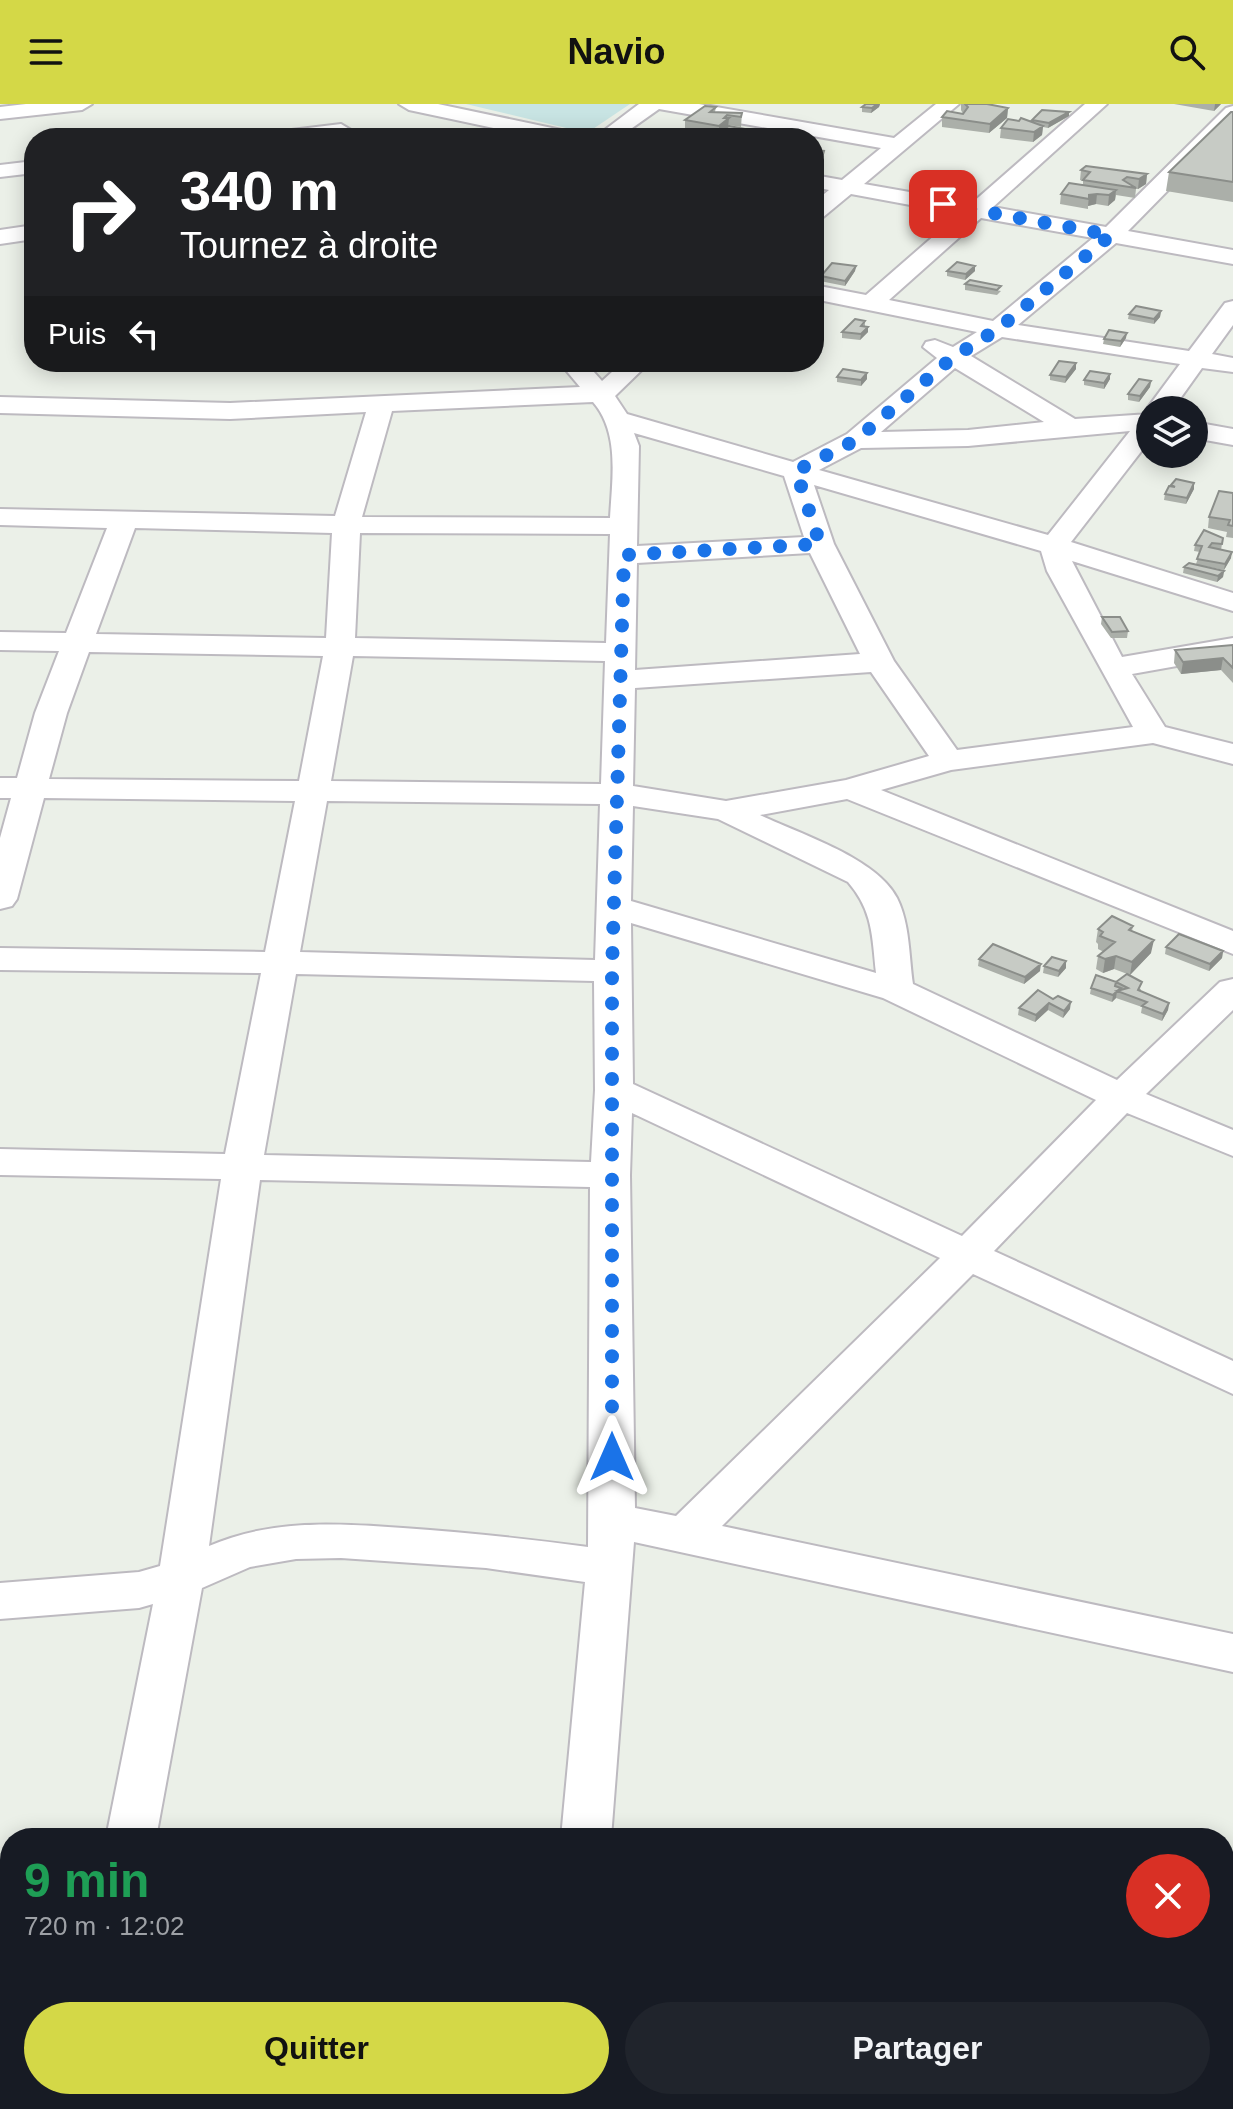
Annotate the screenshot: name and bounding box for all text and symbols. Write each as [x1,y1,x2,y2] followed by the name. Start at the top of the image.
[24,30,68,74] icon: menu
[1165,30,1209,74] icon: search
[567,31,666,72] text: Navio
[180,159,339,222] text: 340 m
[48,160,152,264] icon: right
[909,170,977,238] pin
[921,182,965,226] icon: arrive
[180,225,438,266] text: Tournez à droite
[122,312,166,356] icon: left
[48,317,106,350] text: Puis
[1136,396,1208,468] map controls
[1136,396,1208,468] button: layers
[570,1415,654,1499] position arrow
[24,1854,149,1907] text: 9 min
[1126,1854,1210,1938] button: close
[24,1911,184,1941] text: 720 m · 12:02
[24,2002,609,2094] button: Quitter
[625,2002,1210,2094] button: Partager

